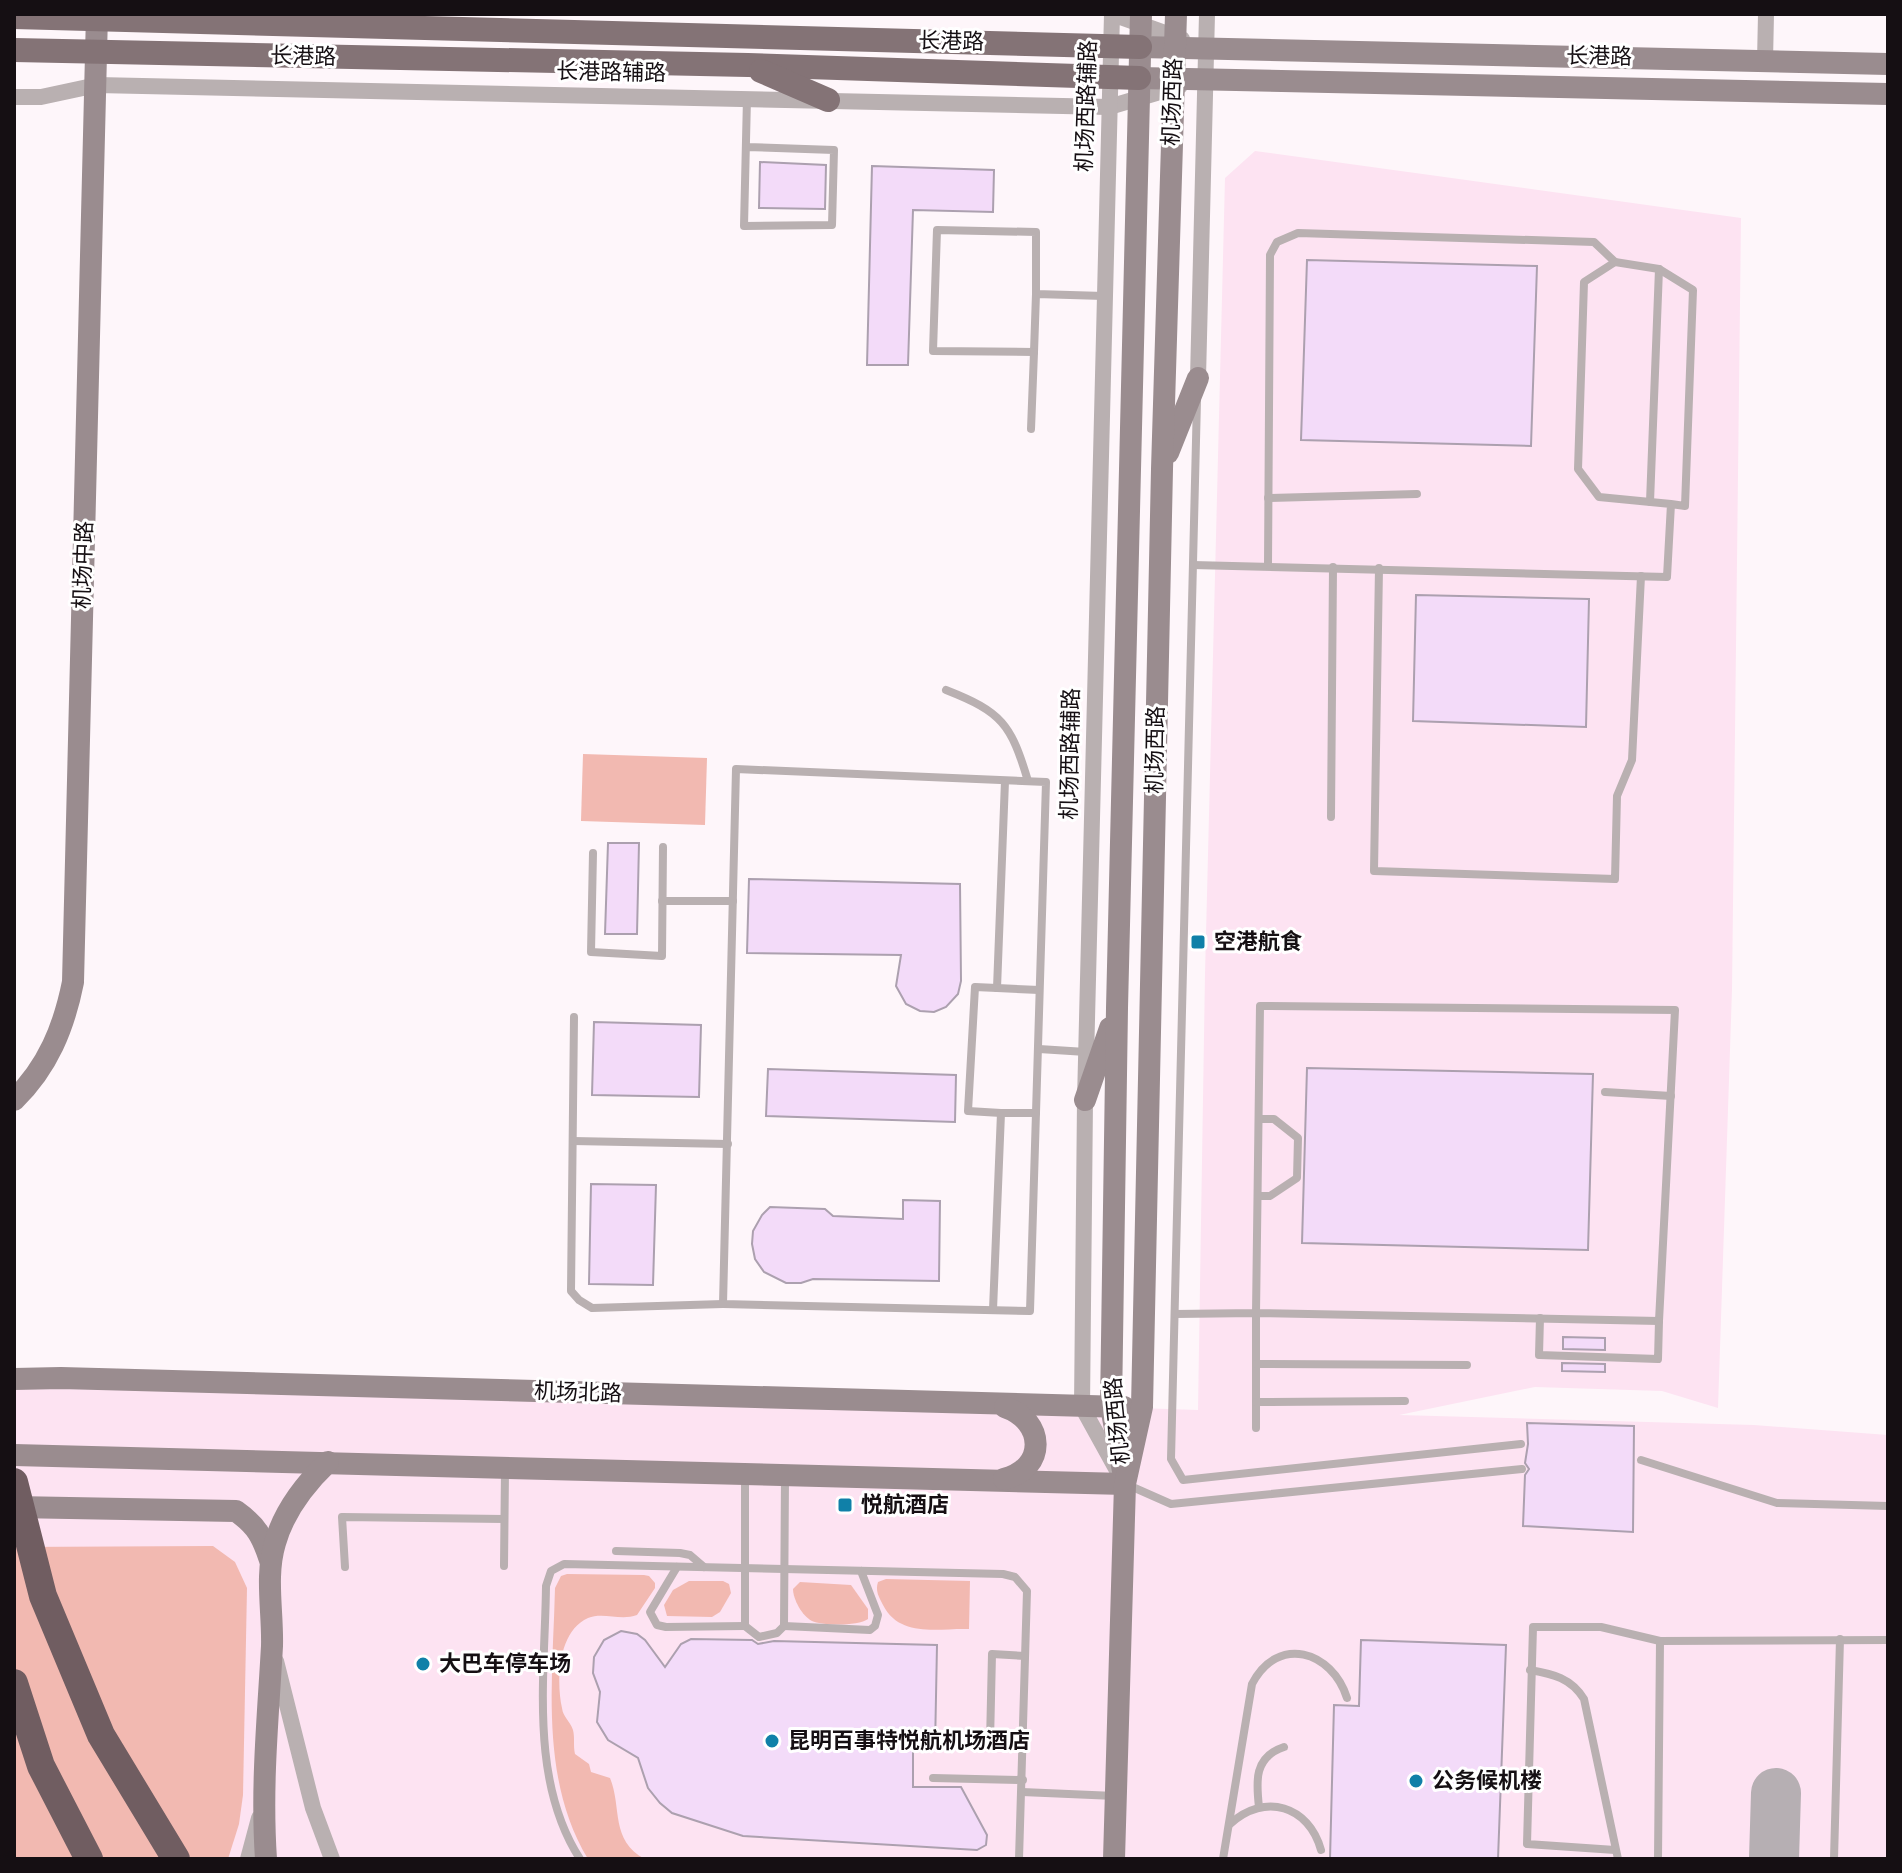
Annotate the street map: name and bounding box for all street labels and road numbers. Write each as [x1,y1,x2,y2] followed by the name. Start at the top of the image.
[918,28,984,56] street label: 长港路
[1071,40,1103,172] street label: 机场西路辅路
[270,43,336,71] street label: 长港路
[1566,43,1632,71] street label: 长港路
[1158,58,1188,146] street label: 机场西路
[556,59,666,87] street label: 长港路辅路
[69,521,99,609] street label: 机场中路
[1056,688,1086,820] street label: 机场西路辅路
[1142,706,1170,794] street label: 机场西路
[1100,1376,1136,1466] street label: 机场西路
[534,1378,622,1408] street label: 机场北路

